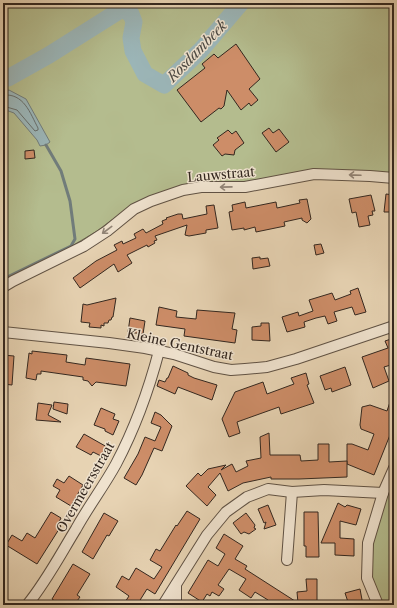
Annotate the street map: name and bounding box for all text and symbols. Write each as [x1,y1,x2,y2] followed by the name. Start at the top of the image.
[163,16,231,86] water label: Rosdambeek
[187,163,256,185] street label: Lauwstraat
[349,171,362,179] one-way arrow
[220,183,233,191] one-way arrow
[102,226,113,234] one-way arrow
[125,325,235,363] street label: Kleine Gentstraat
[53,439,118,535] street label: Overmeersstraat

